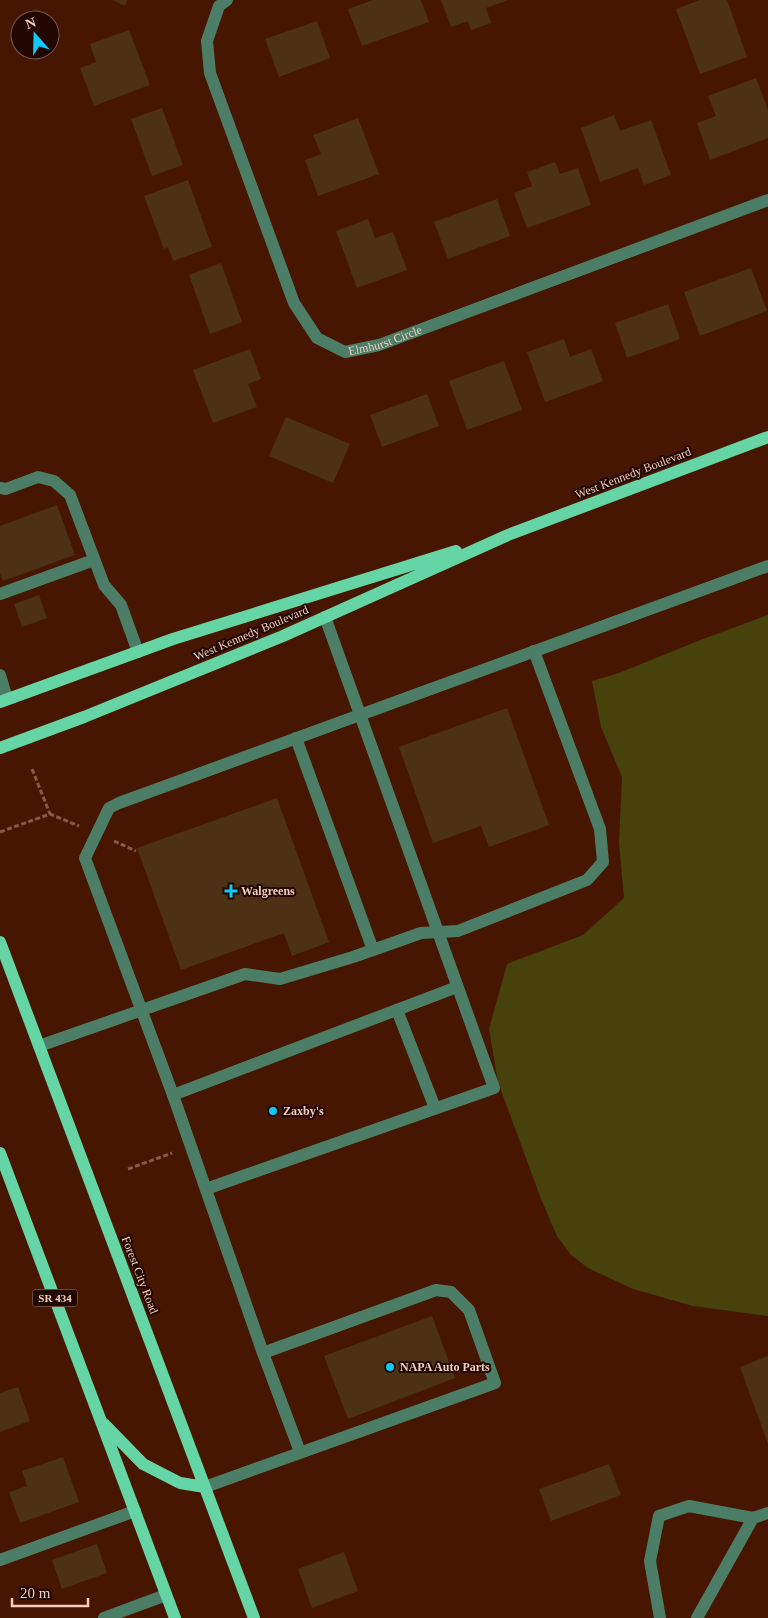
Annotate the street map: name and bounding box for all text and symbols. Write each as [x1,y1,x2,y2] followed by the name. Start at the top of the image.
[10,10,60,60] north arrow
[23,14,38,32] text: N
[347,323,424,358] street label: Elmhurst Circle
[573,444,693,502] street label: West Kennedy Boulevard
[192,603,310,663] street label: West Kennedy Boulevard
[241,884,295,898] place label: Walgreens
[225,885,237,897] marker: Walgreens
[283,1104,324,1118] place label: Zaxby's
[267,1105,279,1117] marker: Zaxby's
[119,1234,161,1316] street label: Forest City Road
[32,1290,78,1306] road number: SR 434
[400,1360,490,1374] place label: NAPA Auto Parts
[384,1361,396,1373] marker: NAPA Auto Parts
[12,1576,89,1608] scale bar
[20,1585,51,1601] text: 20 m

